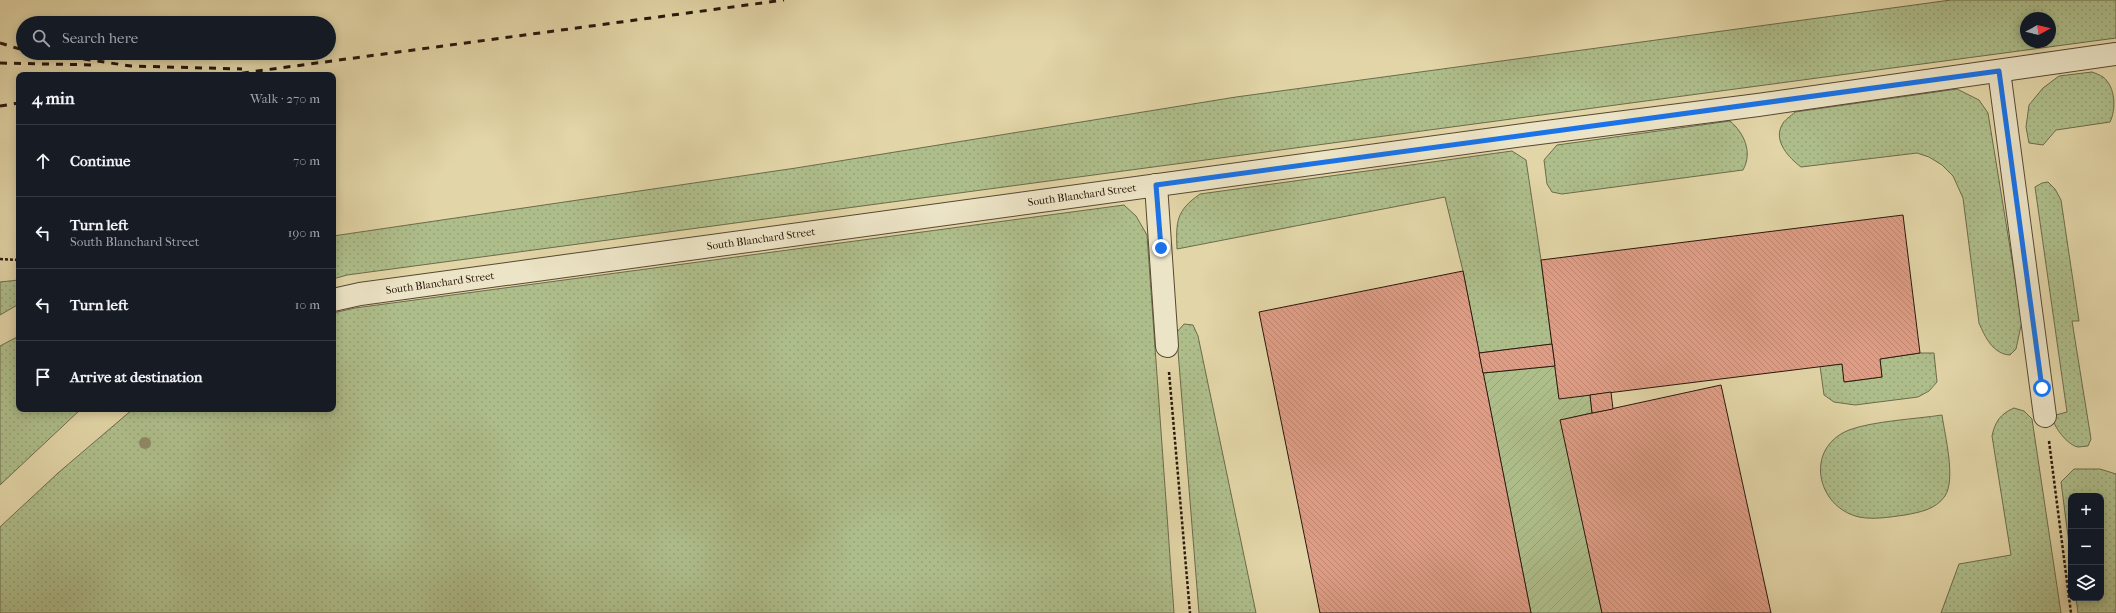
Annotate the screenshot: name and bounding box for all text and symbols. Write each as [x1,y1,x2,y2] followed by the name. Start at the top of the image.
[2020,12,2056,48] north arrow
[16,16,336,60] search box
[30,27,52,49] icon: search
[62,29,138,47] text: Search here
[32,88,75,108] text: 4 min
[250,91,320,106] text: Walk · 270 m
[32,150,54,172] icon: ahead
[70,152,130,170] text: Continue
[293,153,320,168] text: 70 m
[1027,181,1137,209] street label: South Blanchard Street
[70,216,128,234] text: Turn left
[32,222,54,244] icon: left
[288,225,320,240] text: 190 m
[706,225,816,253] street label: South Blanchard Street
[70,234,199,249] text: South Blanchard Street
[1152,239,1170,257] route end
[385,269,495,297] street label: South Blanchard Street
[32,294,54,316] icon: left
[70,296,128,314] text: Turn left
[295,297,320,312] text: 10 m
[32,366,54,388] icon: arrive
[70,368,202,386] text: Arrive at destination
[2033,379,2051,397] route start
[2068,493,2104,601] map controls
[2068,493,2104,529] button: +
[2068,529,2104,565] button: −
[2068,565,2104,601] button: layers

